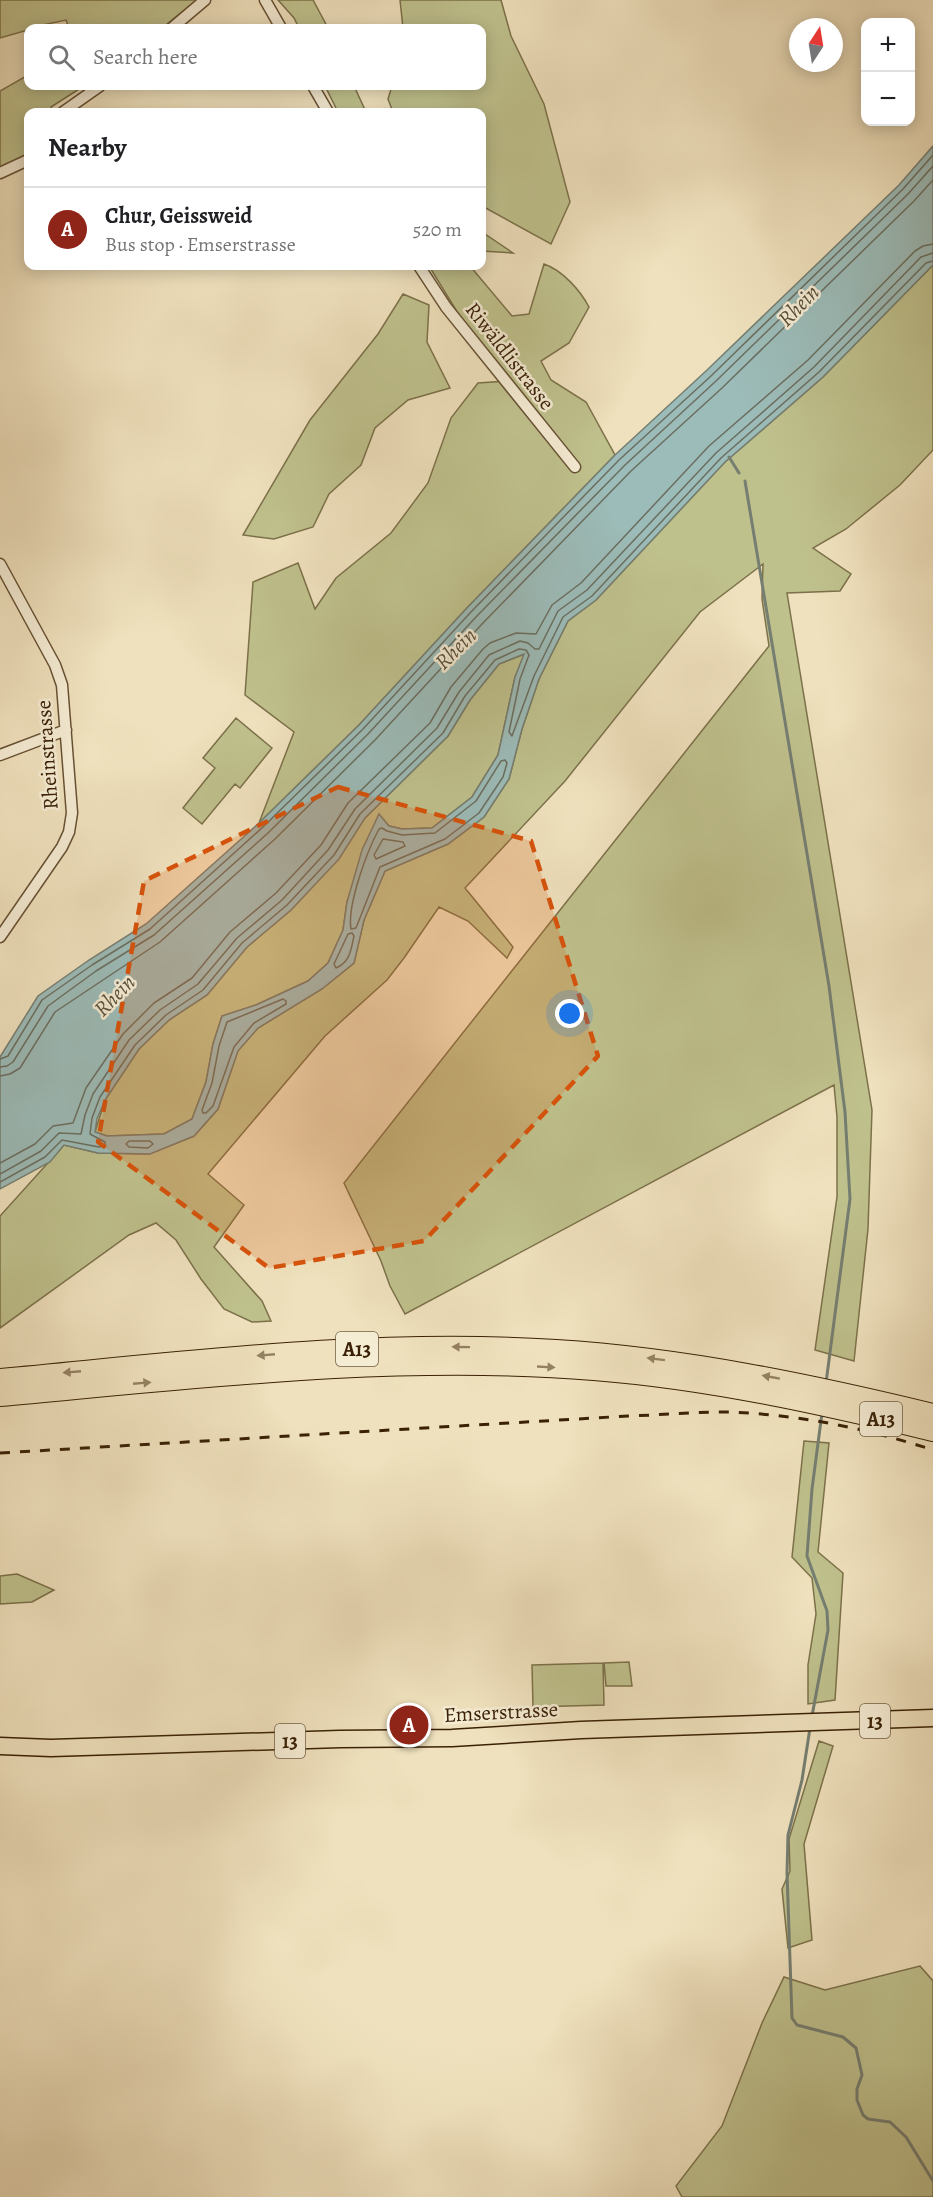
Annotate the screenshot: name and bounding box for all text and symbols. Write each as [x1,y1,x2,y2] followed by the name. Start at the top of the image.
[789,18,843,72] north arrow
[861,18,915,126] map controls
[861,18,915,72] button: +
[24,24,486,90] search box
[45,41,78,74] icon: search
[93,42,198,72] text: Search here
[861,72,915,126] button: −
[48,130,127,165] text: Nearby
[105,201,252,231] text: Chur, Geissweid
[61,216,74,243] text: A
[413,216,462,243] text: 520 m
[105,231,296,258] text: Bus stop · Emserstrasse
[771,278,826,333] water label: Rhein
[459,296,561,416] street label: Riwäldlistrasse
[428,621,483,676] water label: Rhein
[29,699,65,811] street label: Rheinstrasse
[87,968,142,1023] water label: Rhein
[555,999,584,1028] your location
[336,1332,378,1366] road number: A13
[452,1342,471,1352] one-way arrow
[257,1350,276,1360] one-way arrow
[646,1354,665,1364] one-way arrow
[537,1362,556,1371] one-way arrow
[63,1367,82,1377] one-way arrow
[761,1372,780,1381] one-way arrow
[132,1378,151,1388] one-way arrow
[860,1402,902,1436] road number: A13
[443,1695,559,1729] street label: Emserstrasse
[390,1702,428,1748] pin: A
[860,1704,890,1738] road number: 13
[275,1724,305,1758] road number: 13

